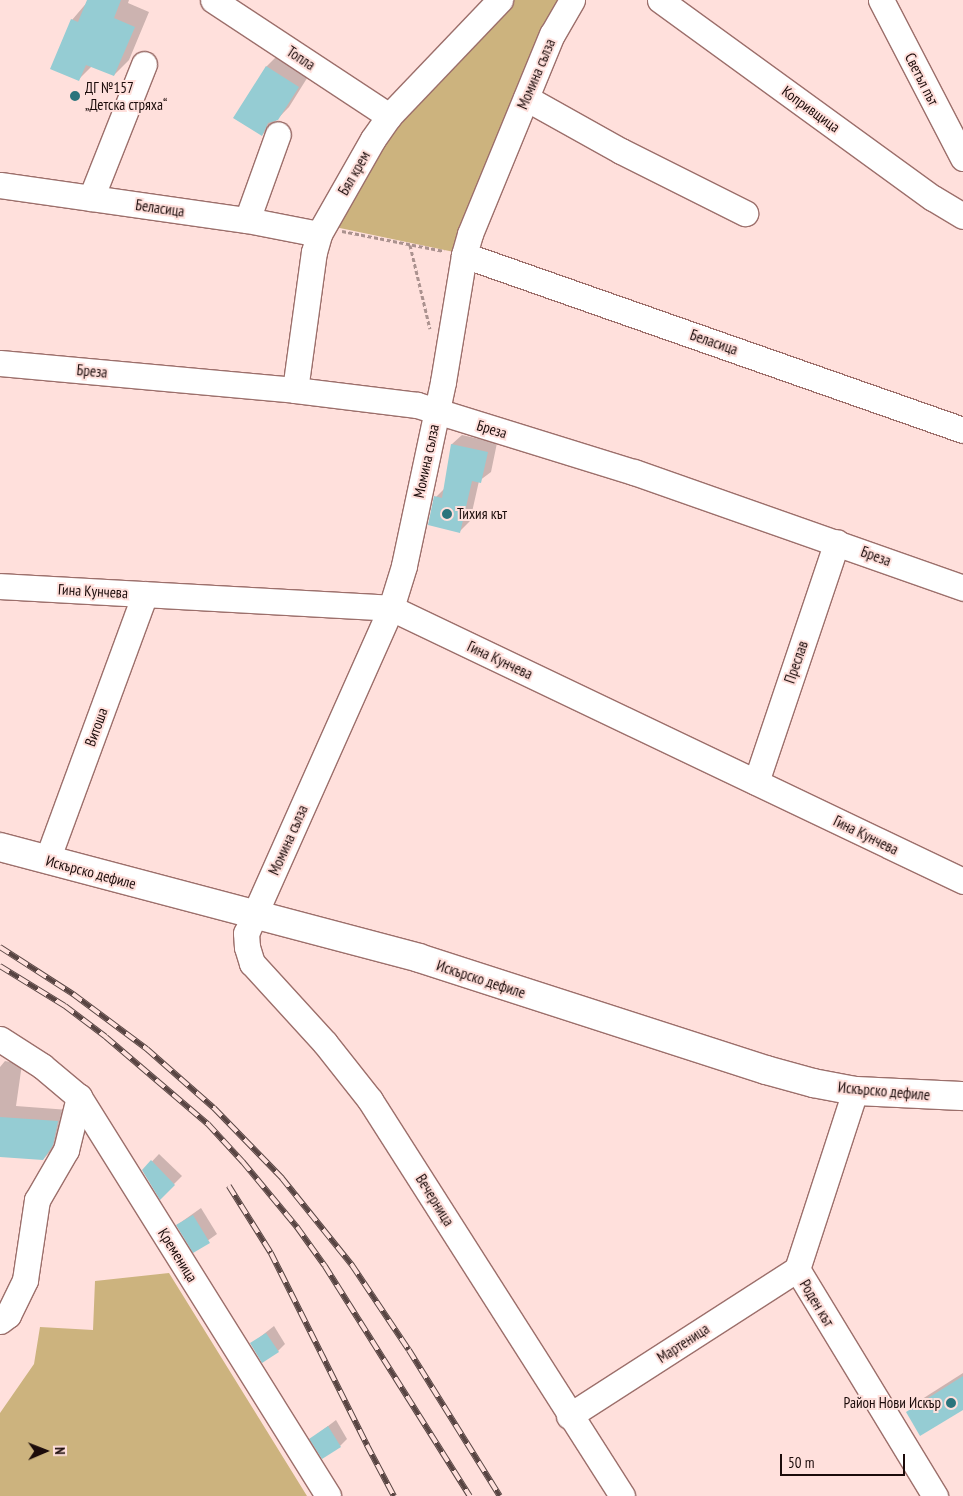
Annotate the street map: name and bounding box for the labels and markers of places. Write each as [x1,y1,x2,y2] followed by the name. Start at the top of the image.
[85,78,167,113] place label: ДГ №157 „Детска стряха“
[69,90,81,102] marker: ДГ №157 „Детска стряха“
[457,505,507,523] place label: Тихия кът
[441,508,453,520] marker: Тихия кът
[844,1394,941,1412] place label: Район Нови Искър
[945,1397,957,1409] marker: Район Нови Искър

